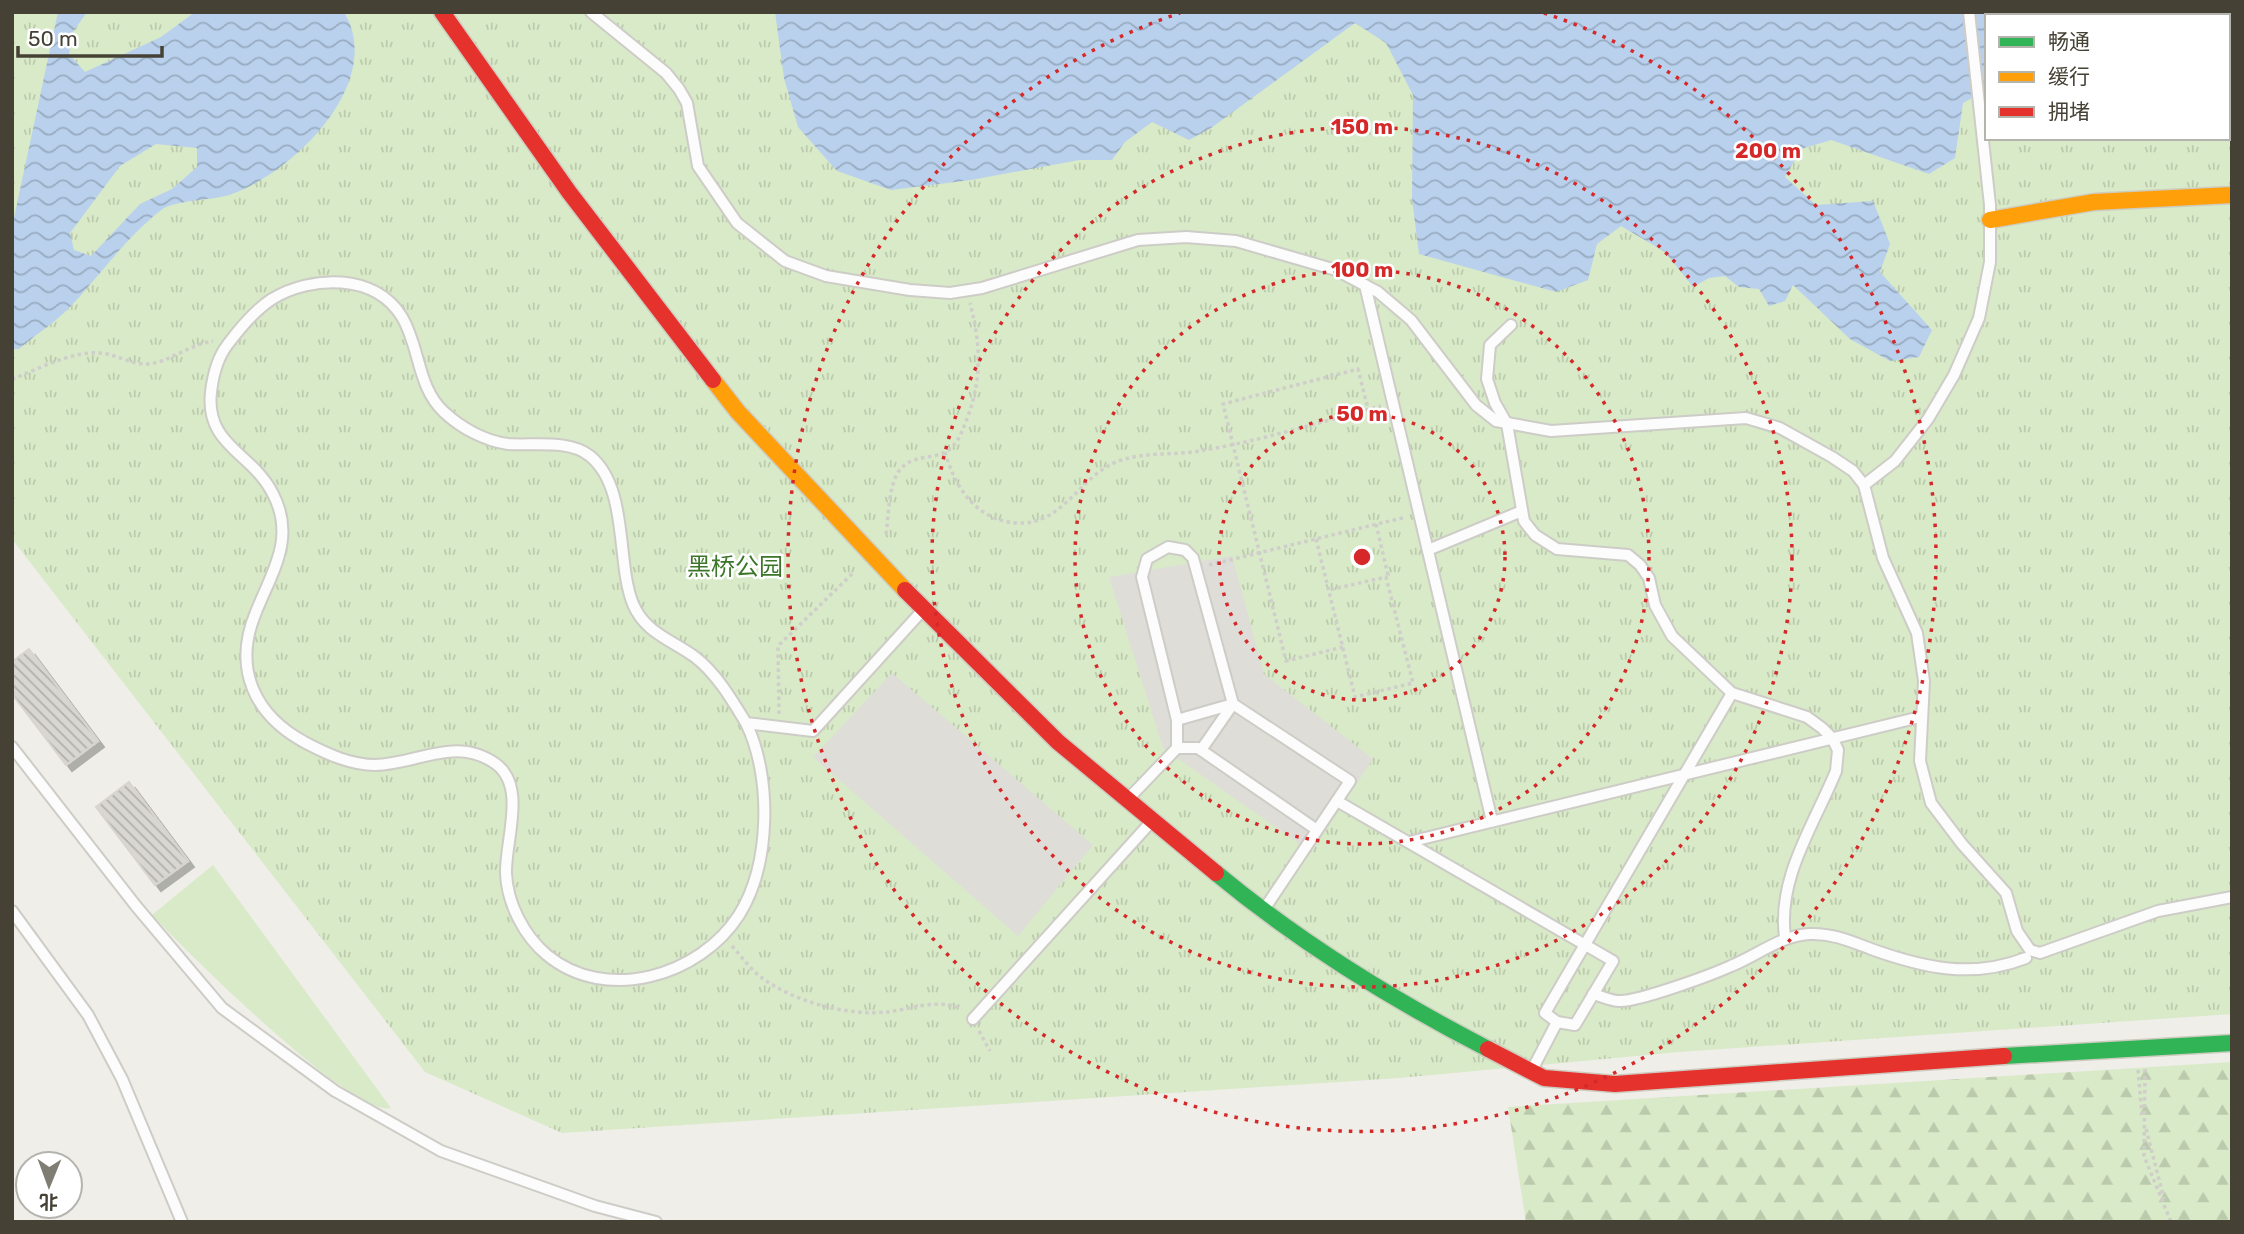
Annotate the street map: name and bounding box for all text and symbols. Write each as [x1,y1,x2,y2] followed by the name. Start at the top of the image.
[18,14,161,58] scale bar
[1985,14,2230,140] legend
[28,26,78,51] text: 50 m
[2048,29,2090,54] text: 畅通
[2048,64,2090,89] text: 缓行
[2048,99,2090,124] text: 拥堵
[1331,114,1393,139] text: 150 m
[1735,138,1801,163] text: 200 m
[1331,257,1393,282] text: 100 m
[1336,401,1388,426] text: 50 m
[1350,545,1374,569] centre of rings
[687,553,783,581] park label: 黑桥公园
[14,1150,84,1220] north arrow
[39,1190,58,1213] text: 北

